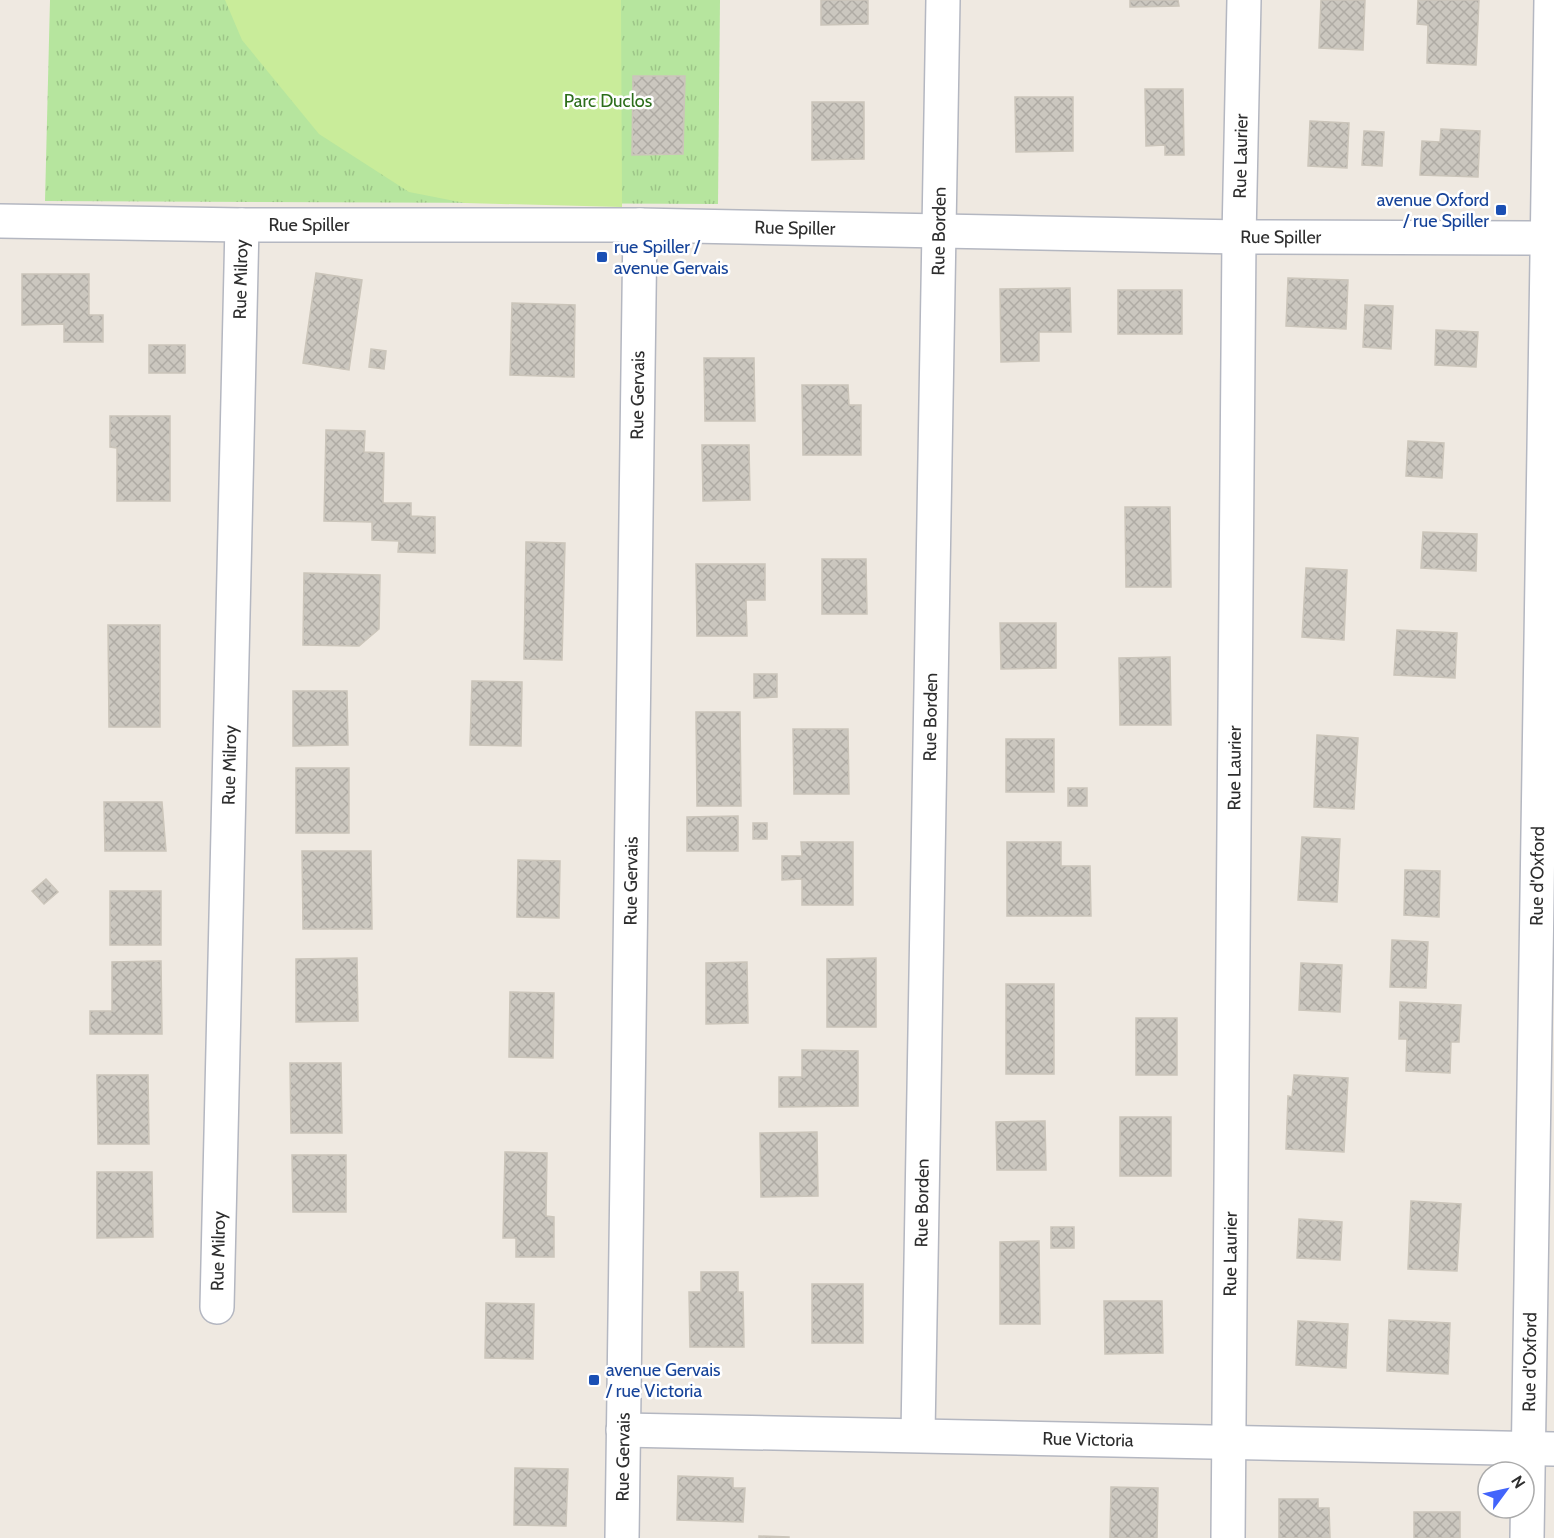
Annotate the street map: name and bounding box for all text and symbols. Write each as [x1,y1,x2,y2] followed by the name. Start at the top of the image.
[564,90,652,112] park label: Parc Duclos
[1229,113,1253,199] street label: Rue Laurier
[927,187,951,276] street label: Rue Borden
[1377,189,1489,232] place label: avenue Oxford / rue Spiller
[1494,203,1508,217] marker: avenue Oxford / rue Spiller
[268,214,350,236] street label: Rue Spiller
[754,216,836,240] street label: Rue Spiller
[1240,226,1322,248] street label: Rue Spiller
[614,236,729,279] place label: rue Spiller / avenue Gervais
[229,239,253,320] street label: Rue Milroy
[595,250,609,264] marker: rue Spiller / avenue Gervais
[626,350,649,440] street label: Rue Gervais
[919,673,942,762] street label: Rue Borden
[218,725,241,805] street label: Rue Milroy
[1223,725,1246,811] street label: Rue Laurier
[1526,826,1549,926] street label: Rue d'Oxford
[619,836,643,926] street label: Rue Gervais
[910,1158,934,1248] street label: Rue Borden
[206,1211,230,1291] street label: Rue Milroy
[1219,1211,1242,1297] street label: Rue Laurier
[1518,1312,1542,1412] street label: Rue d'Oxford
[605,1359,721,1402] place label: avenue Gervais / rue Victoria
[587,1373,601,1387] marker: avenue Gervais / rue Victoria
[612,1412,635,1502] street label: Rue Gervais
[1042,1428,1134,1451] street label: Rue Victoria
[1476,1460,1536,1520] north arrow
[1507,1472,1529,1492] text: N

